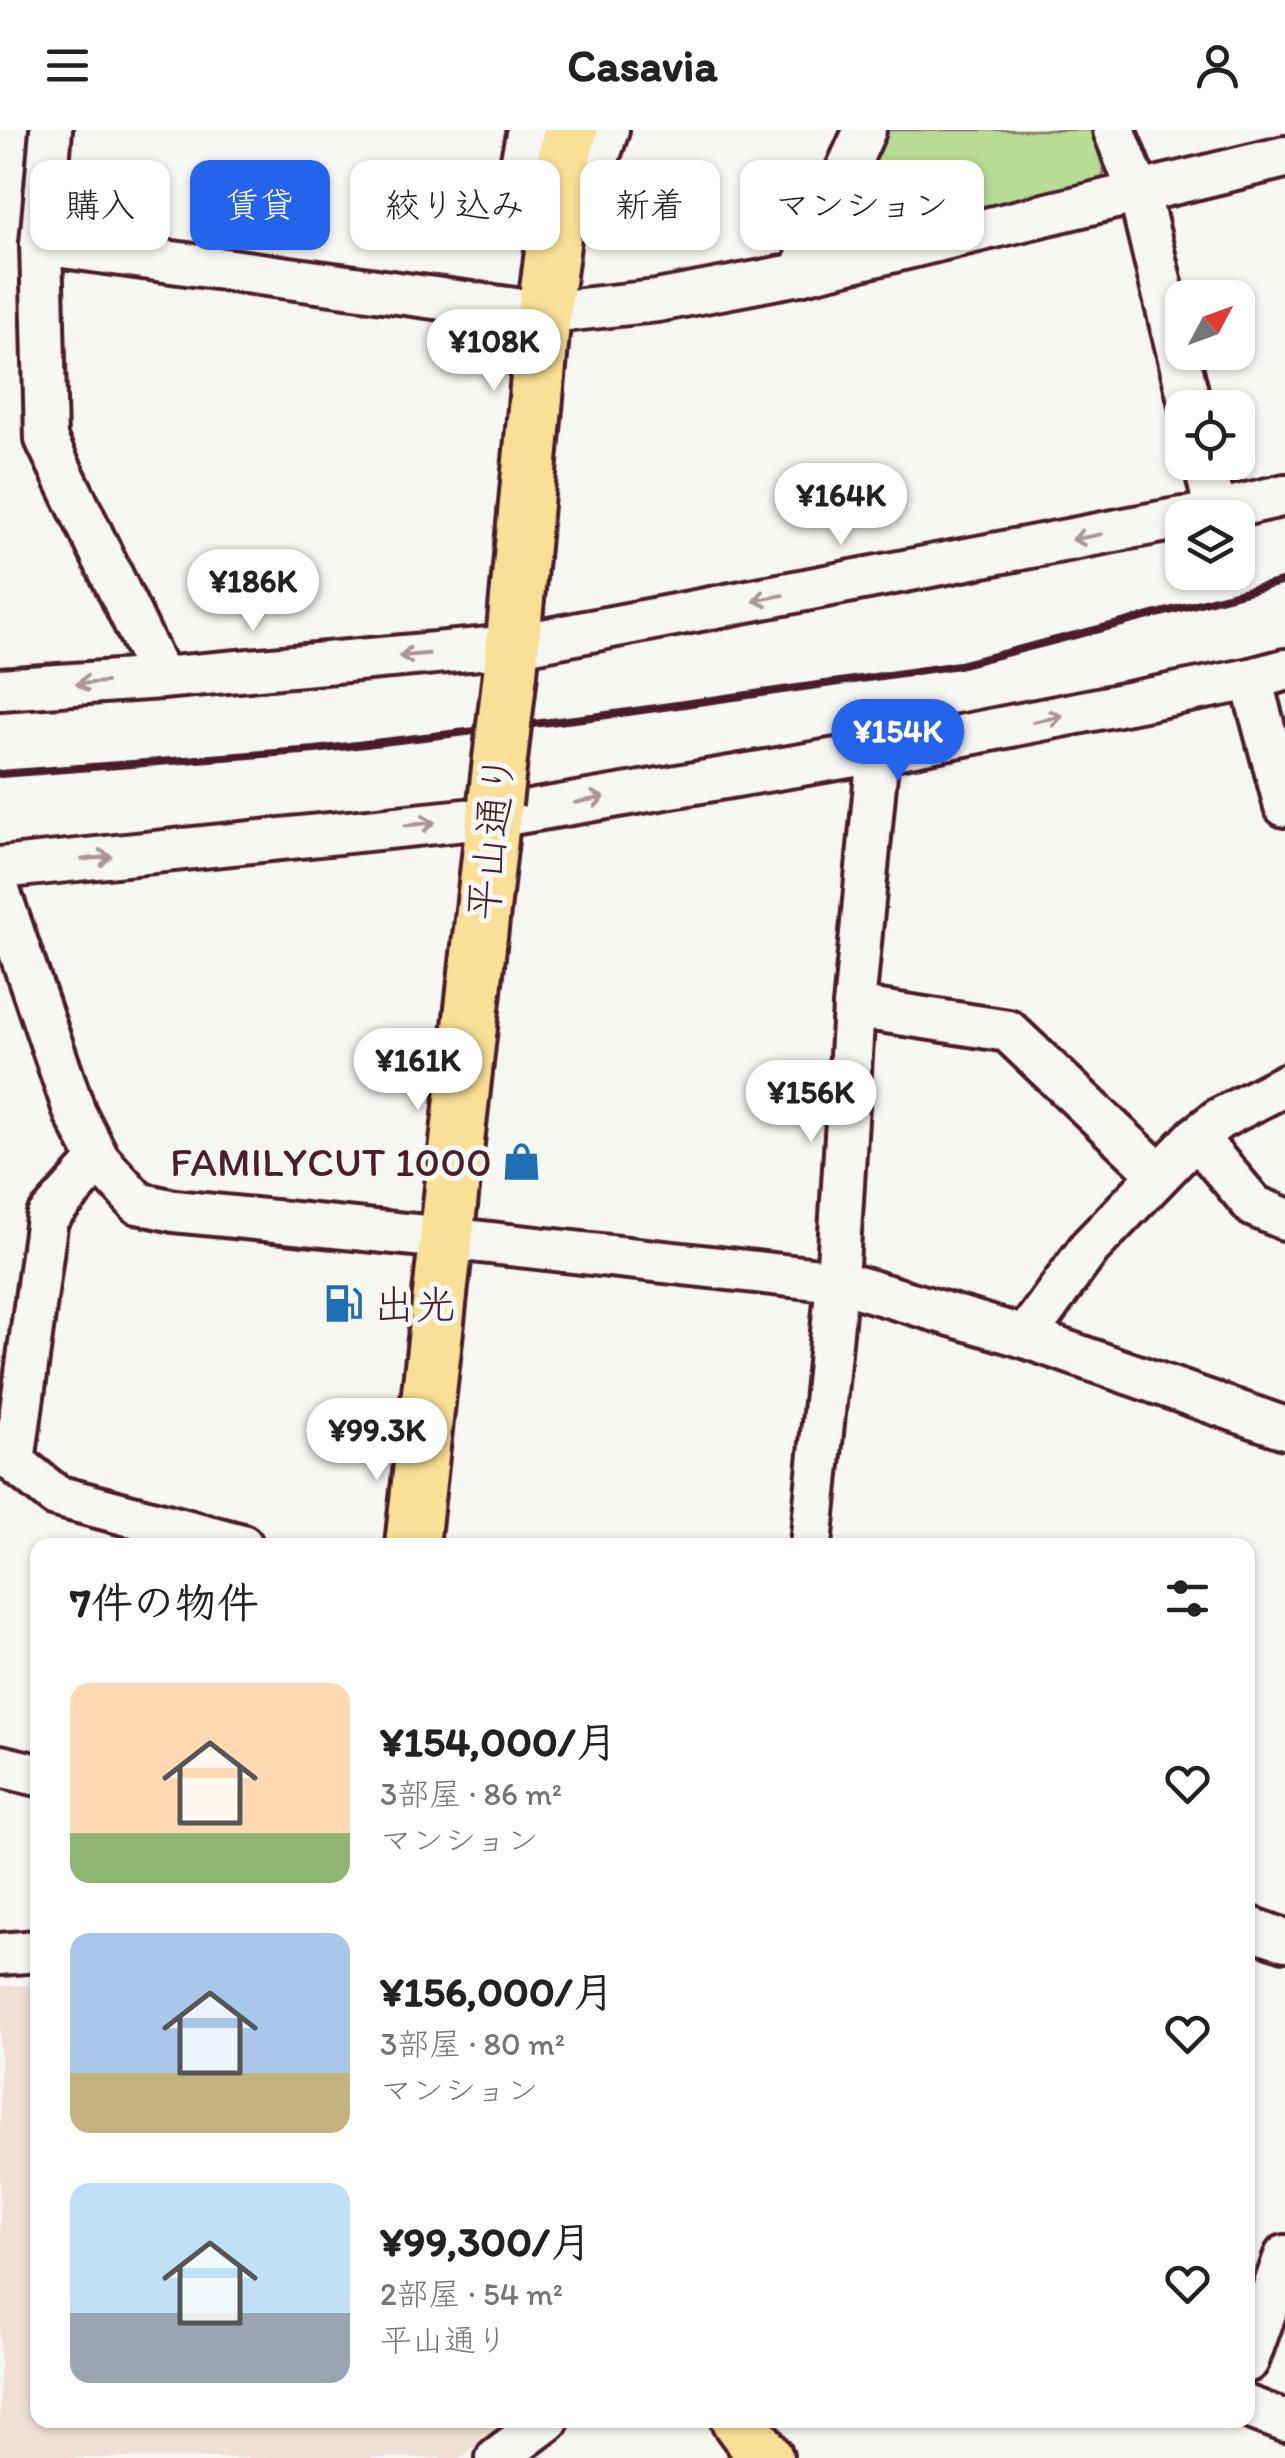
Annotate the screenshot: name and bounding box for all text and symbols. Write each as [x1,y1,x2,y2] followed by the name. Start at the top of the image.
[40,38,95,93] icon: menu
[567,38,718,92] text: Casavia
[1190,38,1245,93] icon: person
[30,160,170,250] chip: 購入
[190,160,330,250] chip: 賃貸
[350,160,560,250] chip: 絞り込み
[580,160,720,250] chip: 新着
[740,160,984,250] chip: マンション
[1165,280,1255,370] north arrow
[1165,280,1255,590] map controls
[424,309,564,394] pin: ¥108K
[449,322,539,360] text: ¥108K
[1165,390,1255,480] button: locate
[771,463,911,548] pin: ¥164K
[796,476,886,514] text: ¥164K
[1165,500,1255,590] button: layers
[1072,528,1104,547] one-way arrow
[183,549,323,634] pin: ¥186K
[209,562,297,600] text: ¥186K
[752,589,784,608] one-way arrow
[399,645,431,664] one-way arrow
[75,674,107,693] one-way arrow
[828,699,968,784] pin: ¥154K
[1031,708,1063,727] one-way arrow
[853,712,943,750] text: ¥154K
[457,751,525,923] street label: 平山通り
[574,791,606,809] one-way arrow
[404,815,436,834] one-way arrow
[80,848,113,867] one-way arrow
[348,1028,488,1113] pin: ¥161K
[376,1041,461,1079] text: ¥161K
[741,1060,881,1145] pin: ¥156K
[768,1073,854,1111] text: ¥156K
[170,1136,492,1187] place label: FAMILYCUT 1000
[501,1140,543,1182] shop icon: FAMILYCUT 1000
[373,1279,457,1330] place label: 出光
[322,1283,364,1325] fuel station icon: 出光
[296,1398,458,1483] pin: ¥99.3K
[328,1411,426,1449] text: ¥99.3K
[1160,1571,1215,1626] icon: filters
[70,1577,259,1628] text: 7件の物件
[380,1716,618,1767] text: ¥154,000/月
[150,1723,270,1843] icon: home
[1160,1756,1215,1811] icon: heart
[380,1775,562,1813] text: 3部屋 · 86 m²
[380,1821,539,1859] text: マンション
[380,1966,615,2017] text: ¥156,000/月
[150,1973,270,2093] icon: home
[1160,2006,1215,2061] icon: heart
[380,2025,565,2063] text: 3部屋 · 80 m²
[380,2071,539,2109] text: マンション
[380,2216,592,2267] text: ¥99,300/月
[150,2223,270,2343] icon: home
[1160,2256,1215,2311] icon: heart
[380,2275,563,2313] text: 2部屋 · 54 m²
[380,2321,508,2359] text: 平山通り

